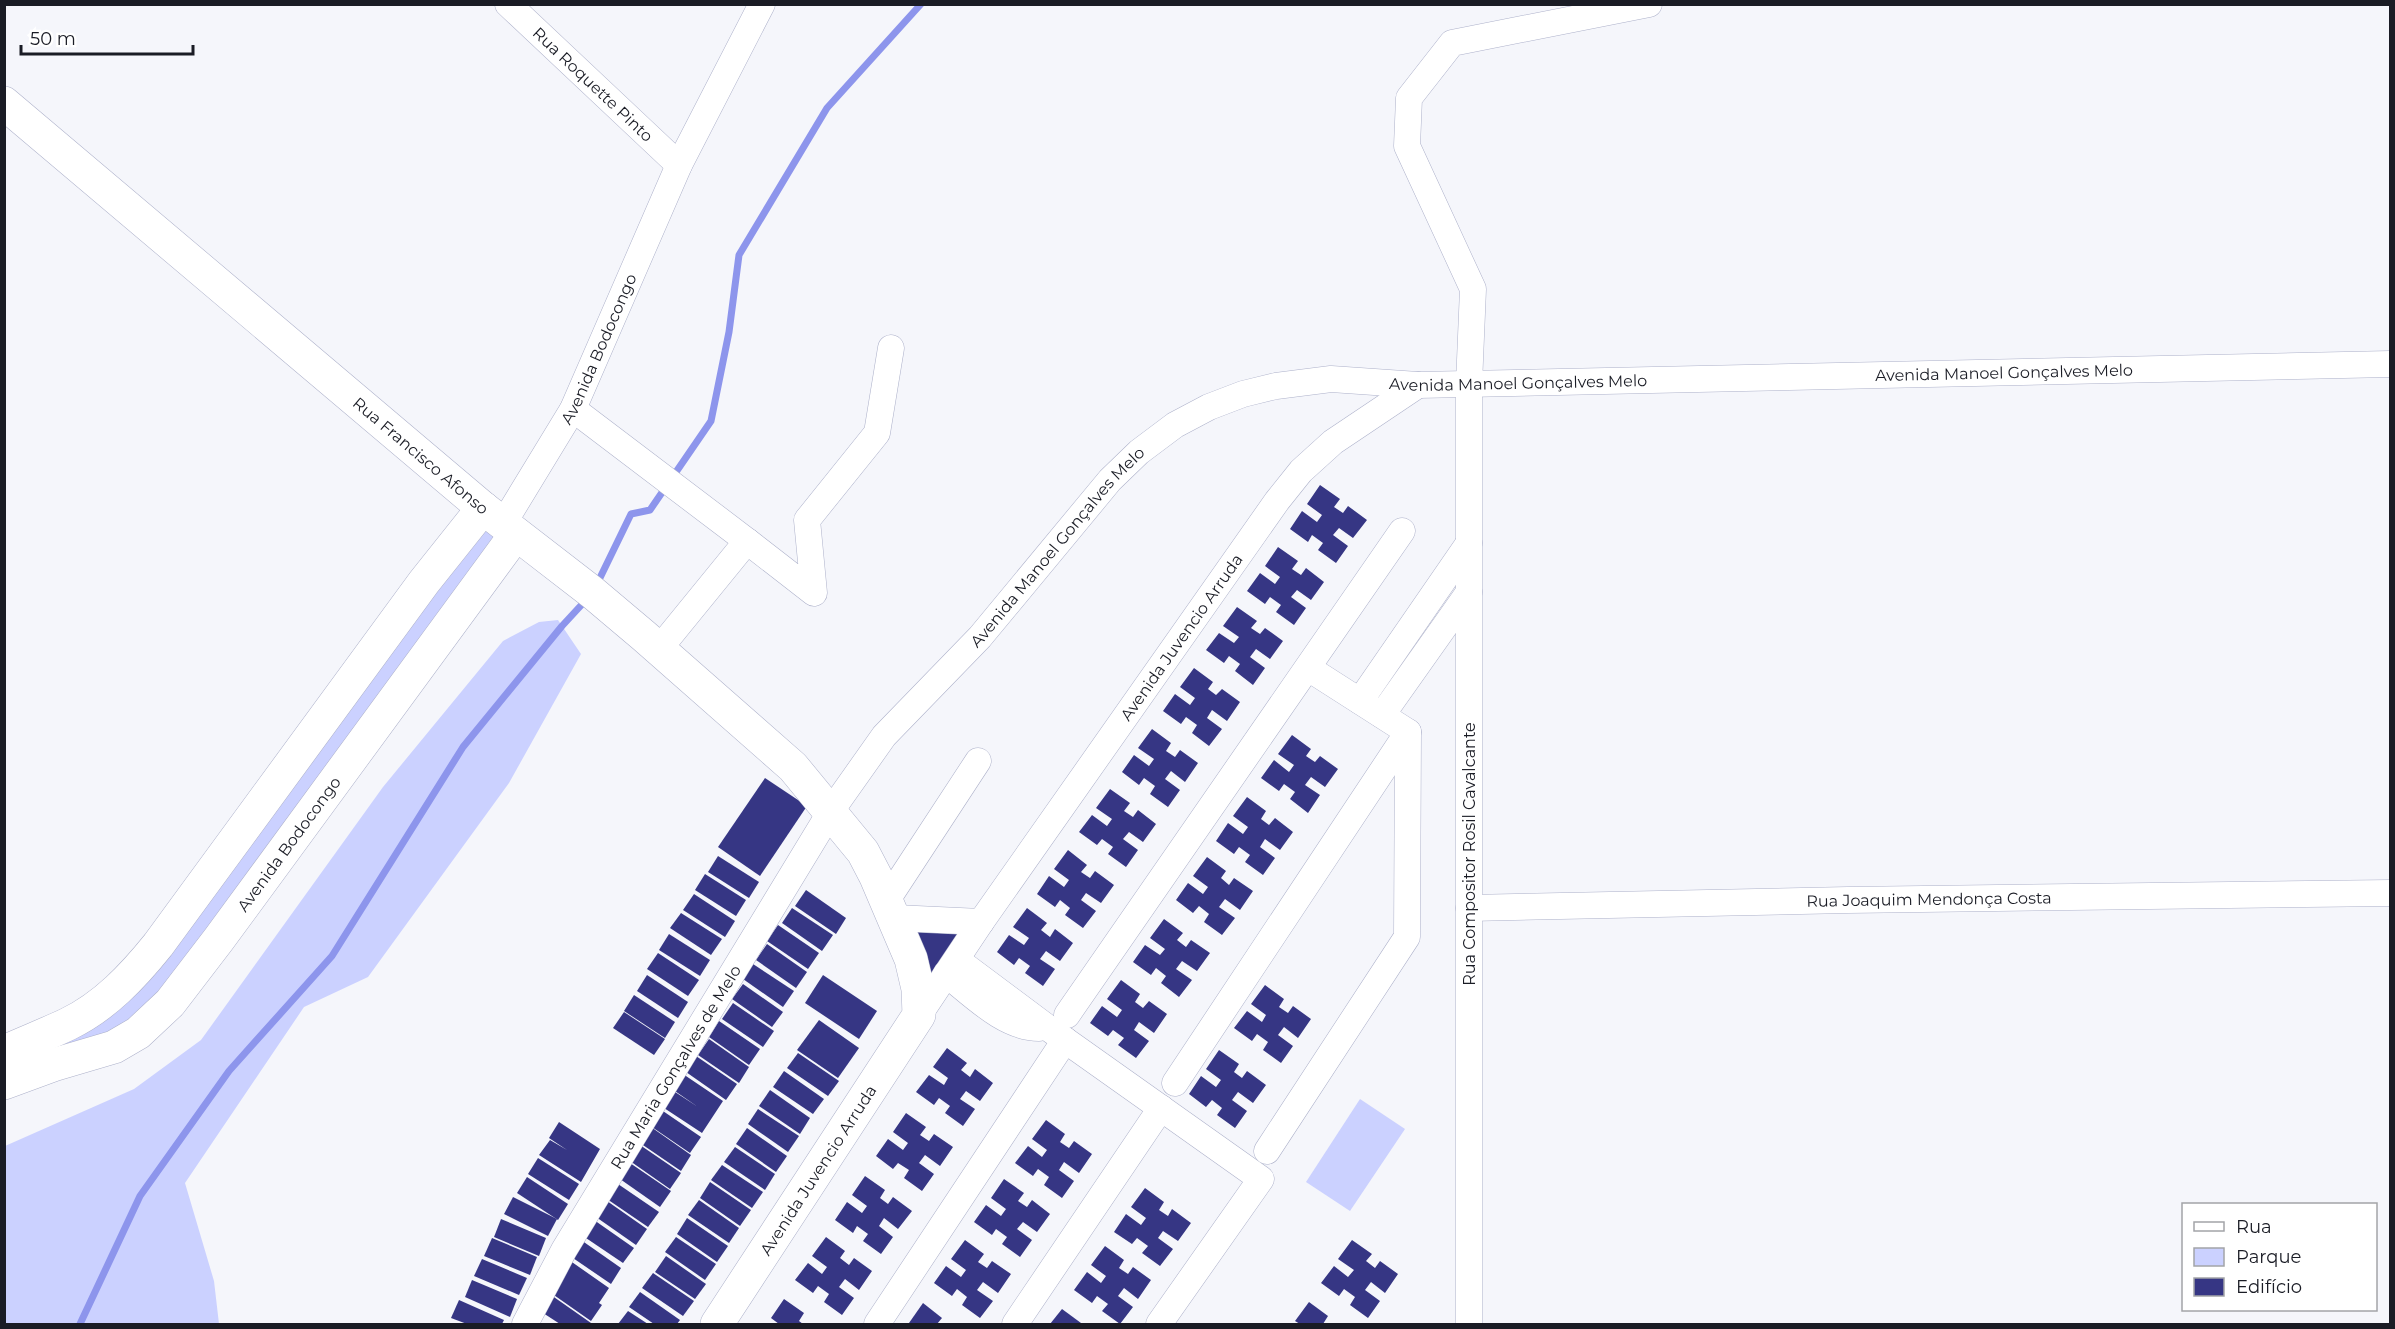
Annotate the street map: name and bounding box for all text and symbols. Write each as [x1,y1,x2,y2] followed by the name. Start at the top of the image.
[21,18,194,56] scale bar
[529,23,657,146] street label: Rua Roquette Pinto
[30,28,76,50] text: 50 m
[557,271,641,428] street label: Avenida Bodocongo
[1875,361,2133,385] street label: Avenida Manoel Gonçalves Melo
[1389,371,1647,395] street label: Avenida Manoel Gonçalves Melo
[349,393,492,519] street label: Rua Francisco Afonso
[966,443,1149,651] street label: Avenida Manoel Gonçalves Melo
[1117,550,1247,724] street label: Avenida Juvencio Arruda
[1460,722,1479,986] street label: Rua Compositor Rosil Cavalcante
[233,773,345,915] street label: Avenida Bodocongo
[1806,888,2052,911] street label: Rua Joaquim Mendonça Costa
[607,962,745,1173] street label: Rua Maria Gonçalves de Melo
[756,1082,881,1259] street label: Avenida Juvencio Arruda
[2182,1203,2377,1311] legend
[2236,1216,2272,1238] text: Rua
[2236,1246,2302,1268] text: Parque
[2236,1276,2302,1298] text: Edifício

